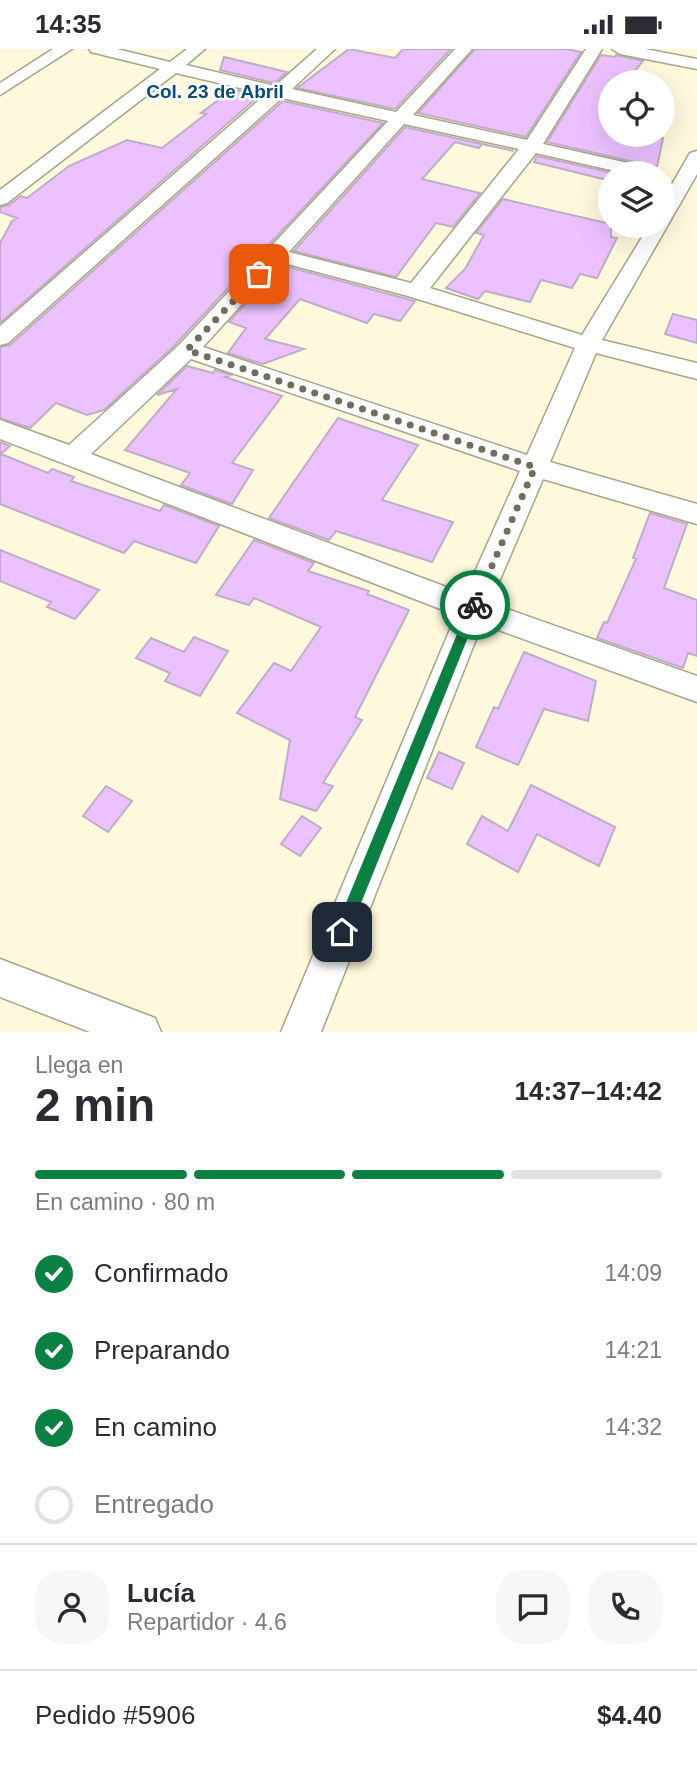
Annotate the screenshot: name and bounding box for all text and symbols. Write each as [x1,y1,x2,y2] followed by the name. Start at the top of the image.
[35,9,102,39] text: 14:35
[598,70,675,238] map controls
[598,70,675,147] button: locate
[146,81,284,102] district label: Col. 23 de Abril
[598,161,675,238] button: layers
[229,244,289,304] pin
[240,255,278,293] icon: bag
[440,570,510,640] courier
[456,586,494,624] icon: bike
[312,902,372,962] pin
[323,913,361,951] icon: home
[35,1052,123,1078] text: Llega en
[515,1076,662,1106] text: 14:37–14:42
[35,1079,155,1131] text: 2 min
[35,1189,215,1215] text: En camino · 80 m
[35,1255,73,1293] icon: check
[94,1258,228,1288] text: Confirmado
[604,1260,662,1286] text: 14:09
[35,1332,73,1370] icon: check
[94,1335,230,1365] text: Preparando
[604,1337,662,1363] text: 14:21
[35,1409,73,1447] icon: check
[94,1412,217,1442] text: En camino
[604,1414,662,1440] text: 14:32
[94,1489,214,1519] text: Entregado
[35,1570,109,1644] button: person
[496,1570,570,1644] button: chat
[588,1570,662,1644] button: phone
[127,1578,195,1608] text: Lucía
[127,1609,287,1635] text: Repartidor · 4.6
[35,1700,195,1730] text: Pedido #5906
[597,1700,662,1730] text: $4.40

